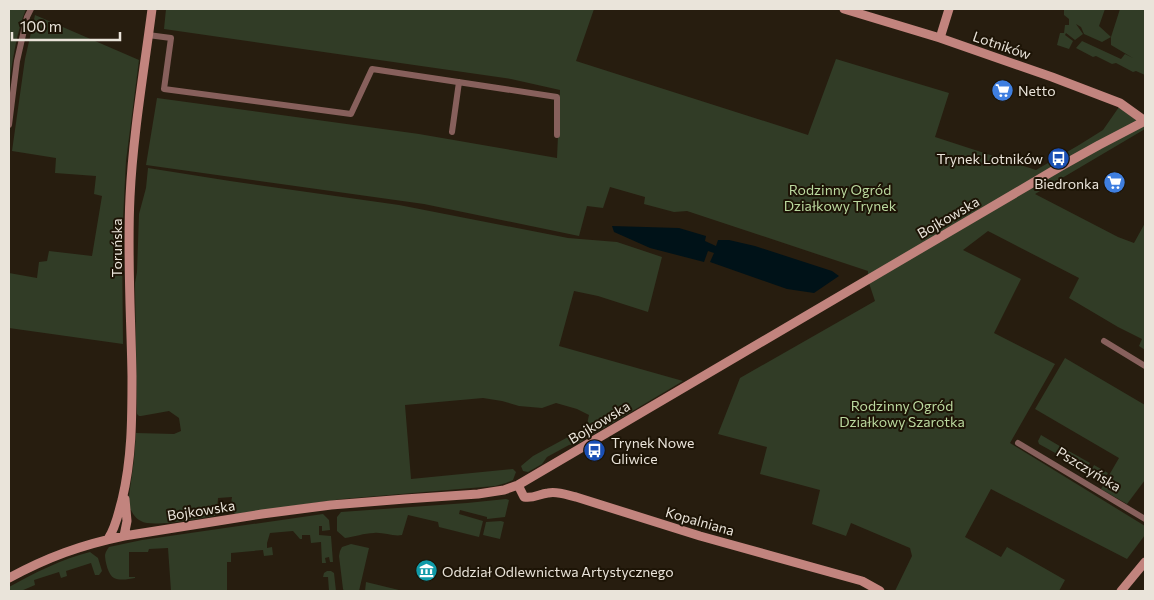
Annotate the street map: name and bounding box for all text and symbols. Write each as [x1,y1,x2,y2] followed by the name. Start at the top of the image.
[12,10,120,42] scale bar
[20,17,62,35] text: 100 m
[971,27,1033,63] street label: Lotników
[990,78,1014,102] supermarket icon: Netto
[1018,82,1056,99] place label: Netto
[1047,146,1071,170] bus stop icon: Trynek Lotników
[936,150,1043,167] place label: Trynek Lotników
[1103,171,1127,195] supermarket icon: Biedronka
[1034,175,1099,192] place label: Biedronka
[784,181,897,214] park label: Rodzinny Ogród Działkowy Trynek
[914,192,982,242] street label: Bojkowska
[108,219,125,277] street label: Toruńska
[565,397,633,447] street label: Bojkowska
[839,397,965,430] park label: Rodzinny Ogród Działkowy Szarotka
[611,434,694,467] place label: Trynek Nowe Gliwice
[583,438,607,462] bus stop icon: Trynek Nowe Gliwice
[1054,443,1124,495] street label: Pszczyńska
[166,496,236,524] street label: Bojkowska
[664,503,736,539] street label: Kopalniana
[414,559,438,583] museum icon: Oddział Odlewnictwa Artystycznego
[442,563,674,580] place label: Oddział Odlewnictwa Artystycznego

